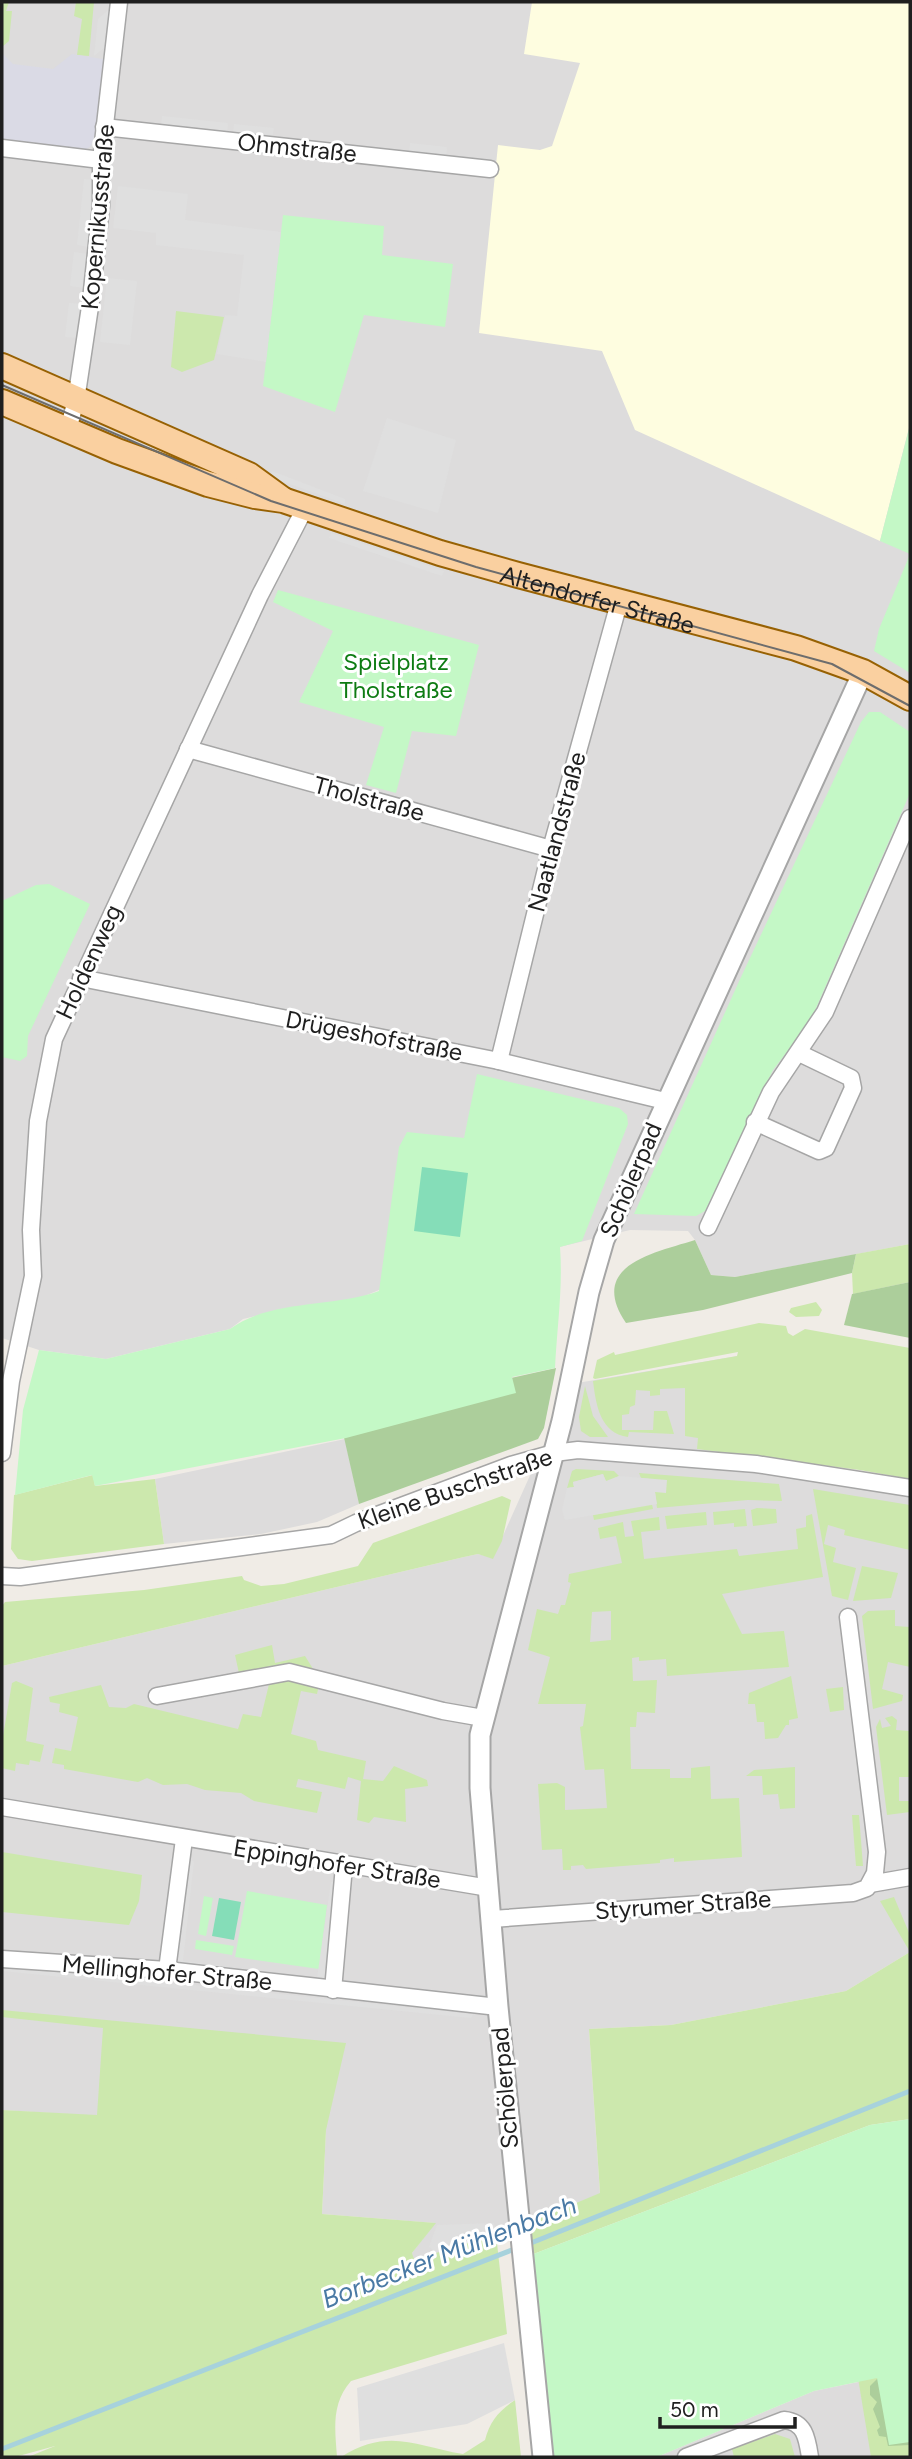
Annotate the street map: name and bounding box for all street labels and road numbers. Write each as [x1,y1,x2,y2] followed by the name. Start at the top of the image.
[75,123,120,311] street label: Kopernikusstraße
[236,127,358,168] street label: Ohmstraße
[497,559,698,640] street label: Altendorfer Straße
[521,749,592,915] street label: Naatlandstraße
[311,770,428,827] street label: Tholstraße
[49,900,128,1024] street label: Holdenweg
[283,1004,465,1067] street label: Drügeshofstraße
[593,1118,668,1242] street label: Schölerpad
[354,1442,556,1535] street label: Kleine Buschstraße
[231,1833,443,1894] street label: Eppinghofer Straße
[594,1884,772,1925] street label: Styrumer Straße
[61,1949,273,1996] street label: Mellinghofer Straße
[485,2026,524,2150] street label: Schölerpad

